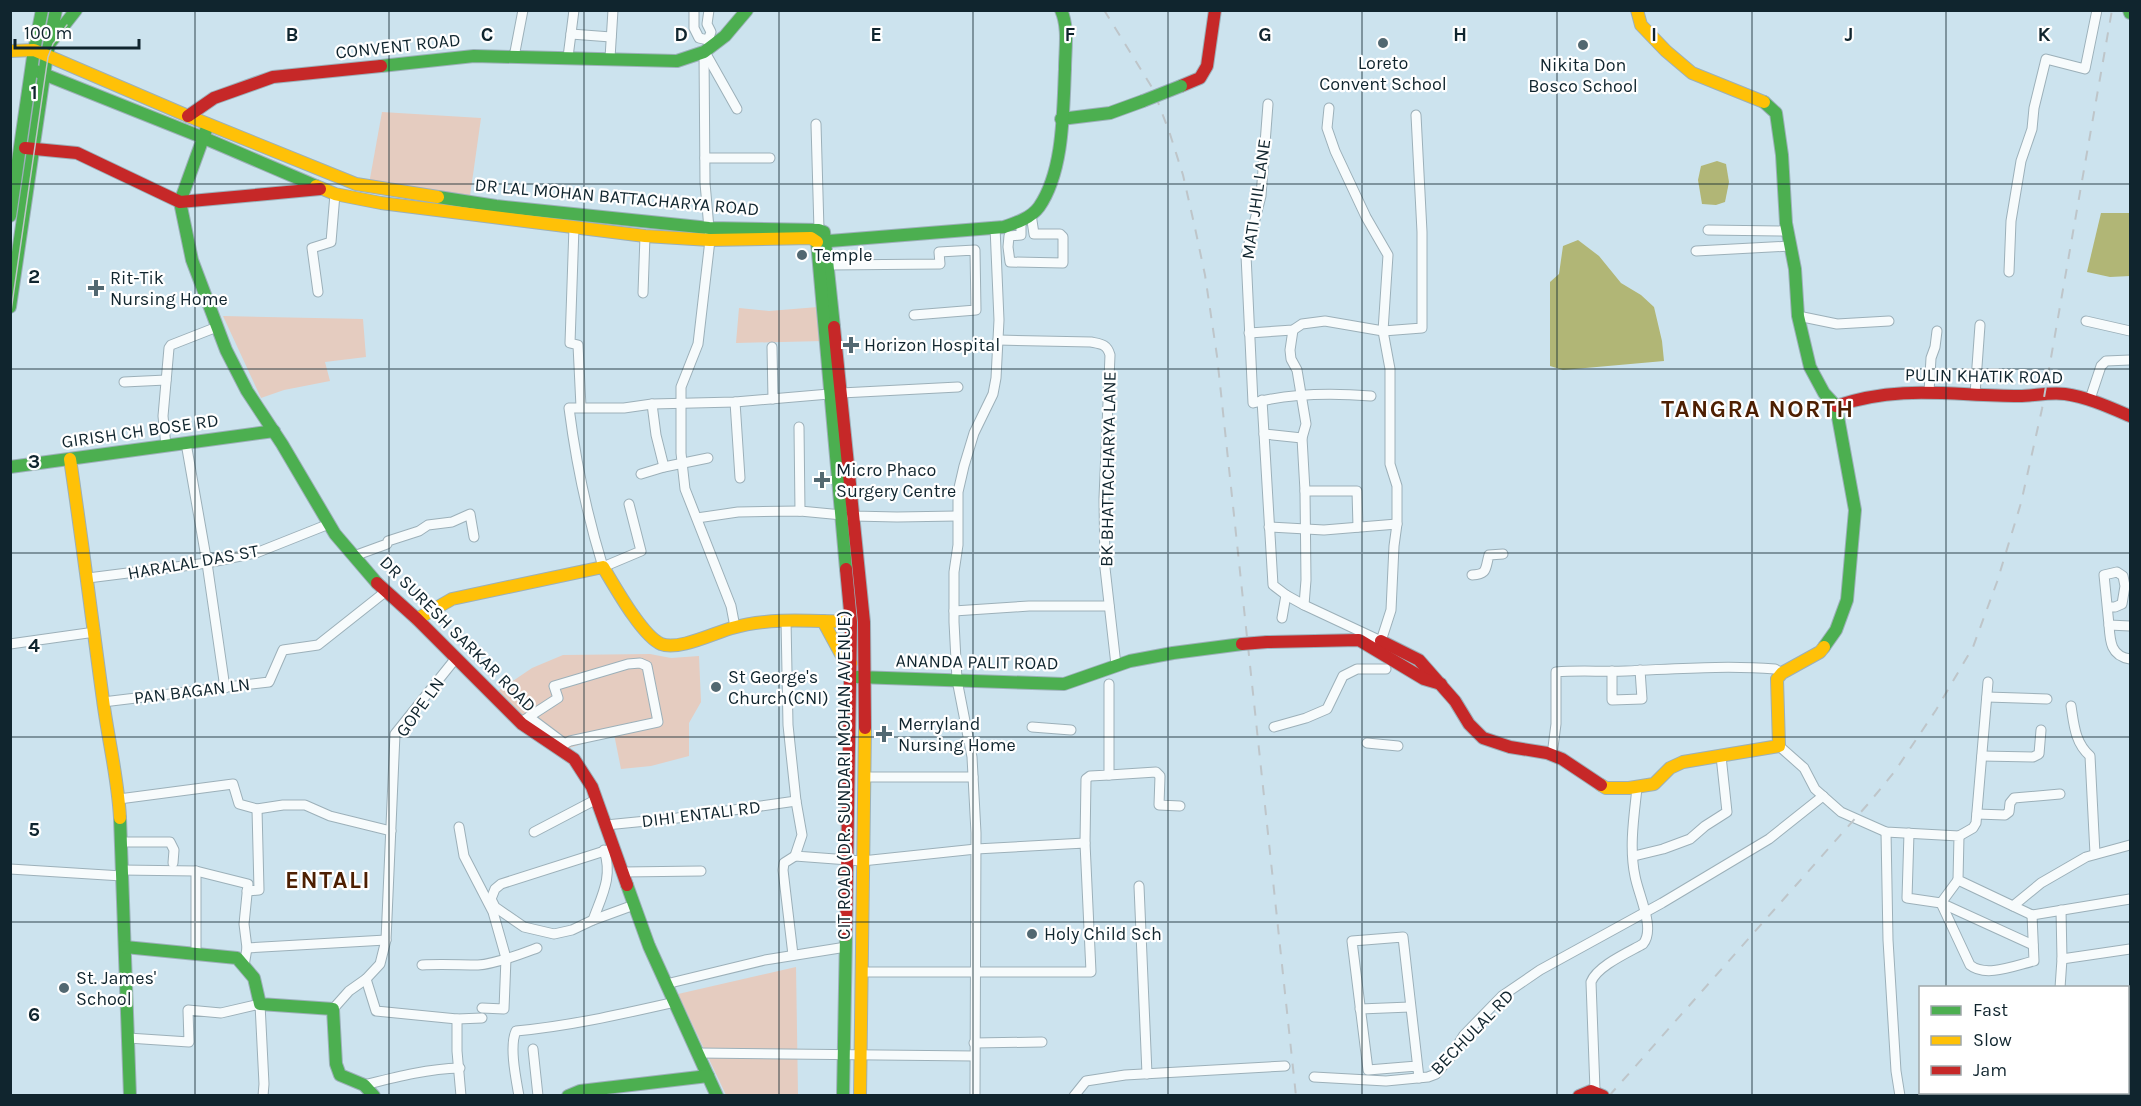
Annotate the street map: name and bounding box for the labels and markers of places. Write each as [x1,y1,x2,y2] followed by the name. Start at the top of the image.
[1376,36,1390,50] marker: Loreto Convent School
[1576,38,1590,52] marker: Nikita Don Bosco School
[1319,52,1447,95] place label: Loreto Convent School
[1528,54,1638,97] place label: Nikita Don Bosco School
[814,244,873,266] place label: Temple
[795,248,809,262] marker: Temple
[110,267,228,310] place label: Rit-Tik Nursing Home
[87,279,105,297] marker: Rit-Tik Nursing Home
[864,334,1000,356] place label: Horizon Hospital
[842,336,860,354] marker: Horizon Hospital
[836,459,956,502] place label: Micro Phaco Surgery Centre
[813,471,831,489] marker: Micro Phaco Surgery Centre
[728,666,829,709] place label: St George's Church(CNI)
[709,680,723,694] marker: St George's Church(CNI)
[898,713,1016,756] place label: Merryland Nursing Home
[875,725,893,743] marker: Merryland Nursing Home
[1044,923,1162,945] place label: Holy Child Sch
[1025,927,1039,941] marker: Holy Child Sch
[76,967,156,1010] place label: St. James' School
[57,981,71,995] marker: St. James' School

